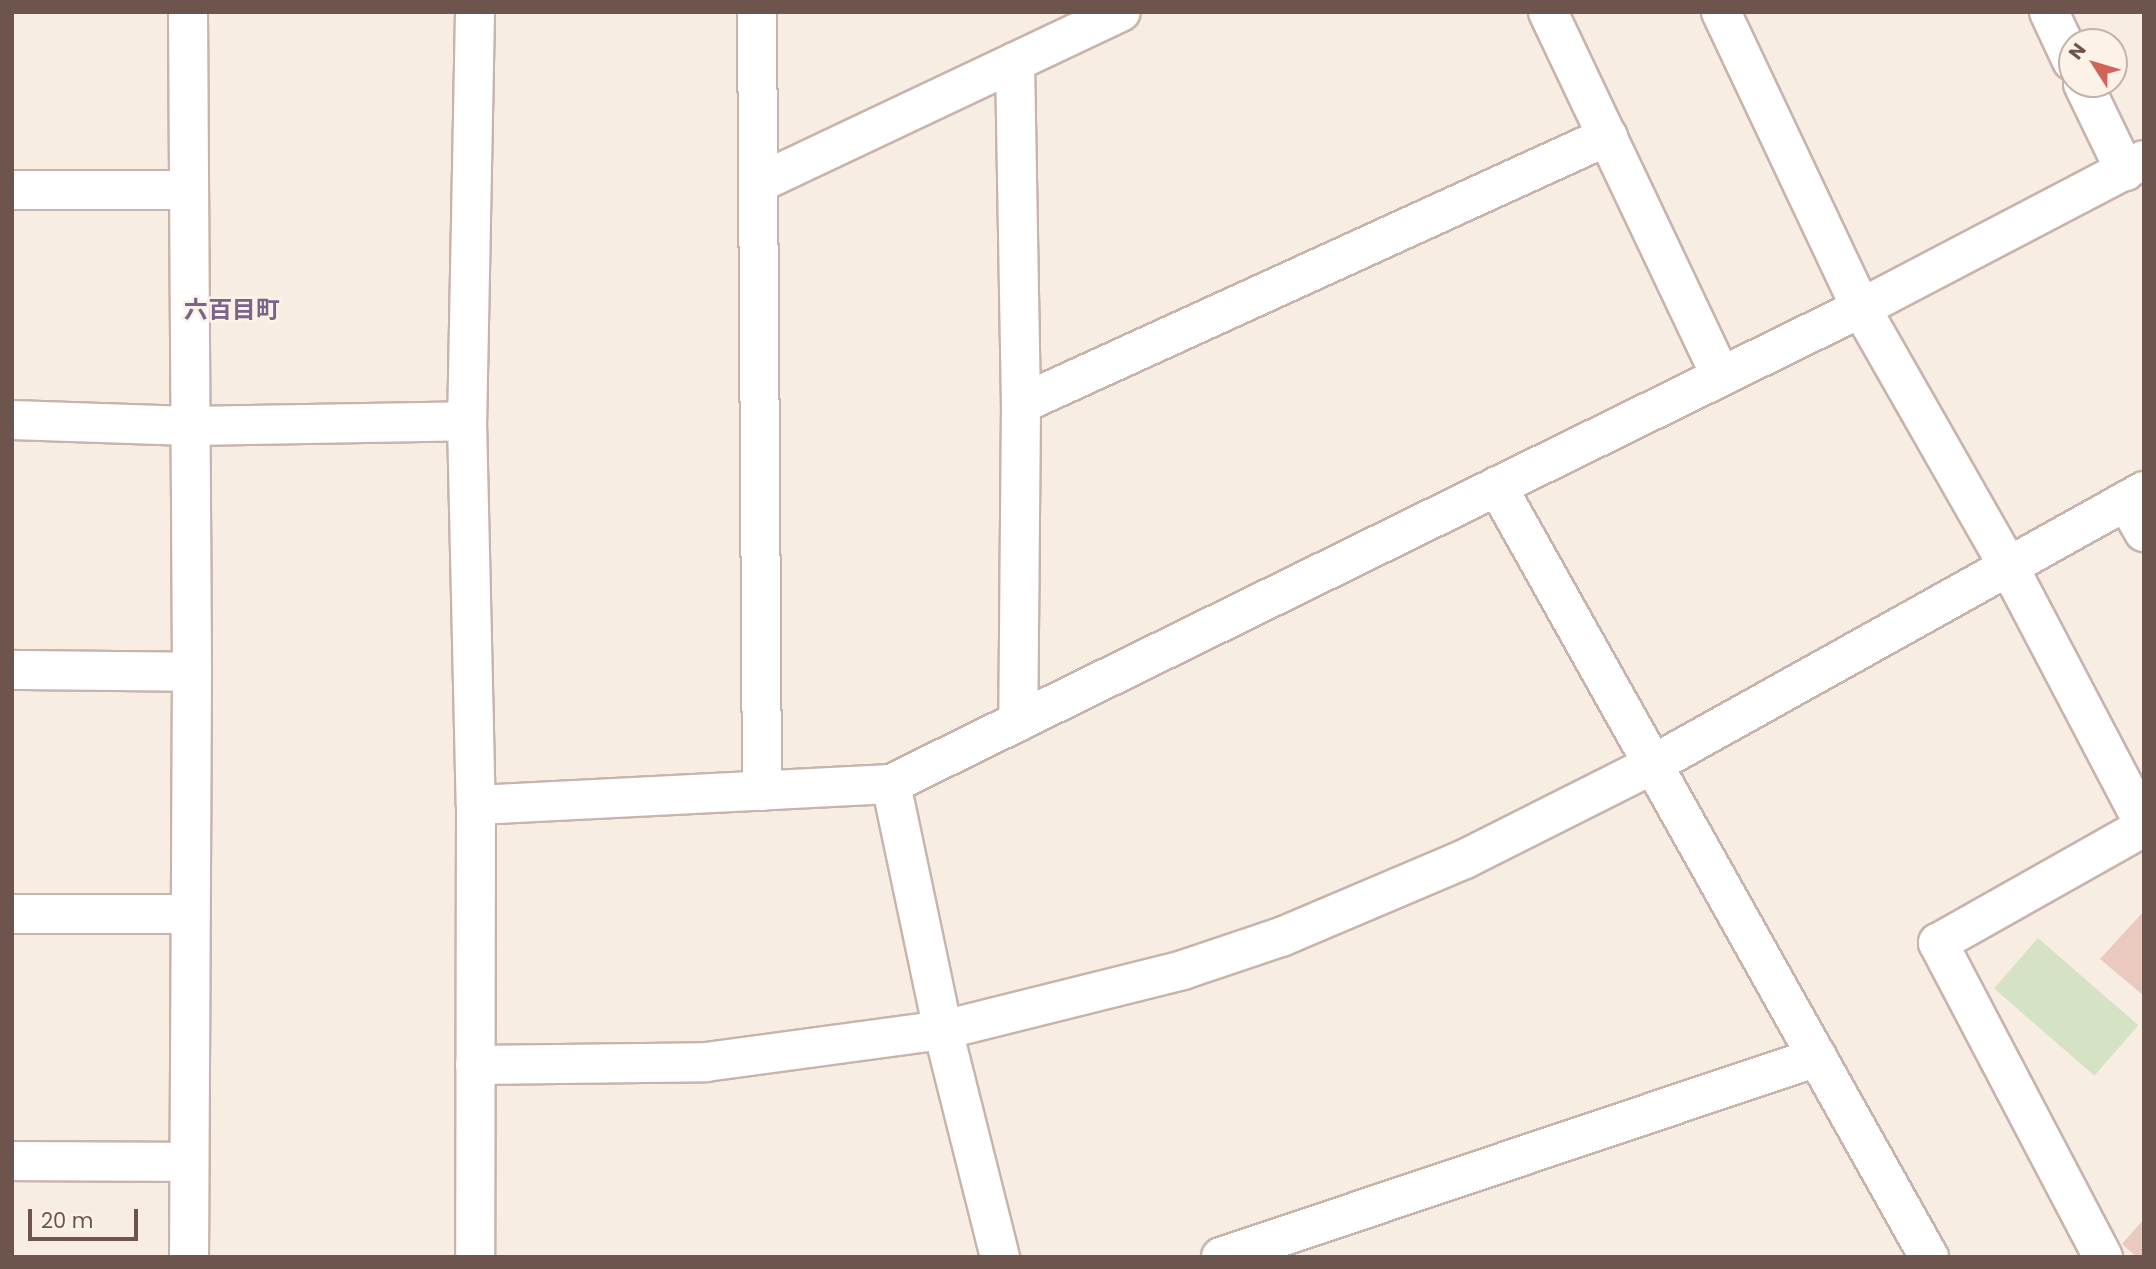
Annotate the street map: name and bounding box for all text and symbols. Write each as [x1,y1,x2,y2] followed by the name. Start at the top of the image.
[2058,28,2128,98] north arrow
[2062,37,2093,65] text: N
[184,296,280,324] district label: 六百目町
[32,1196,142,1240] scale bar
[41,1206,94,1235] text: 20 m

